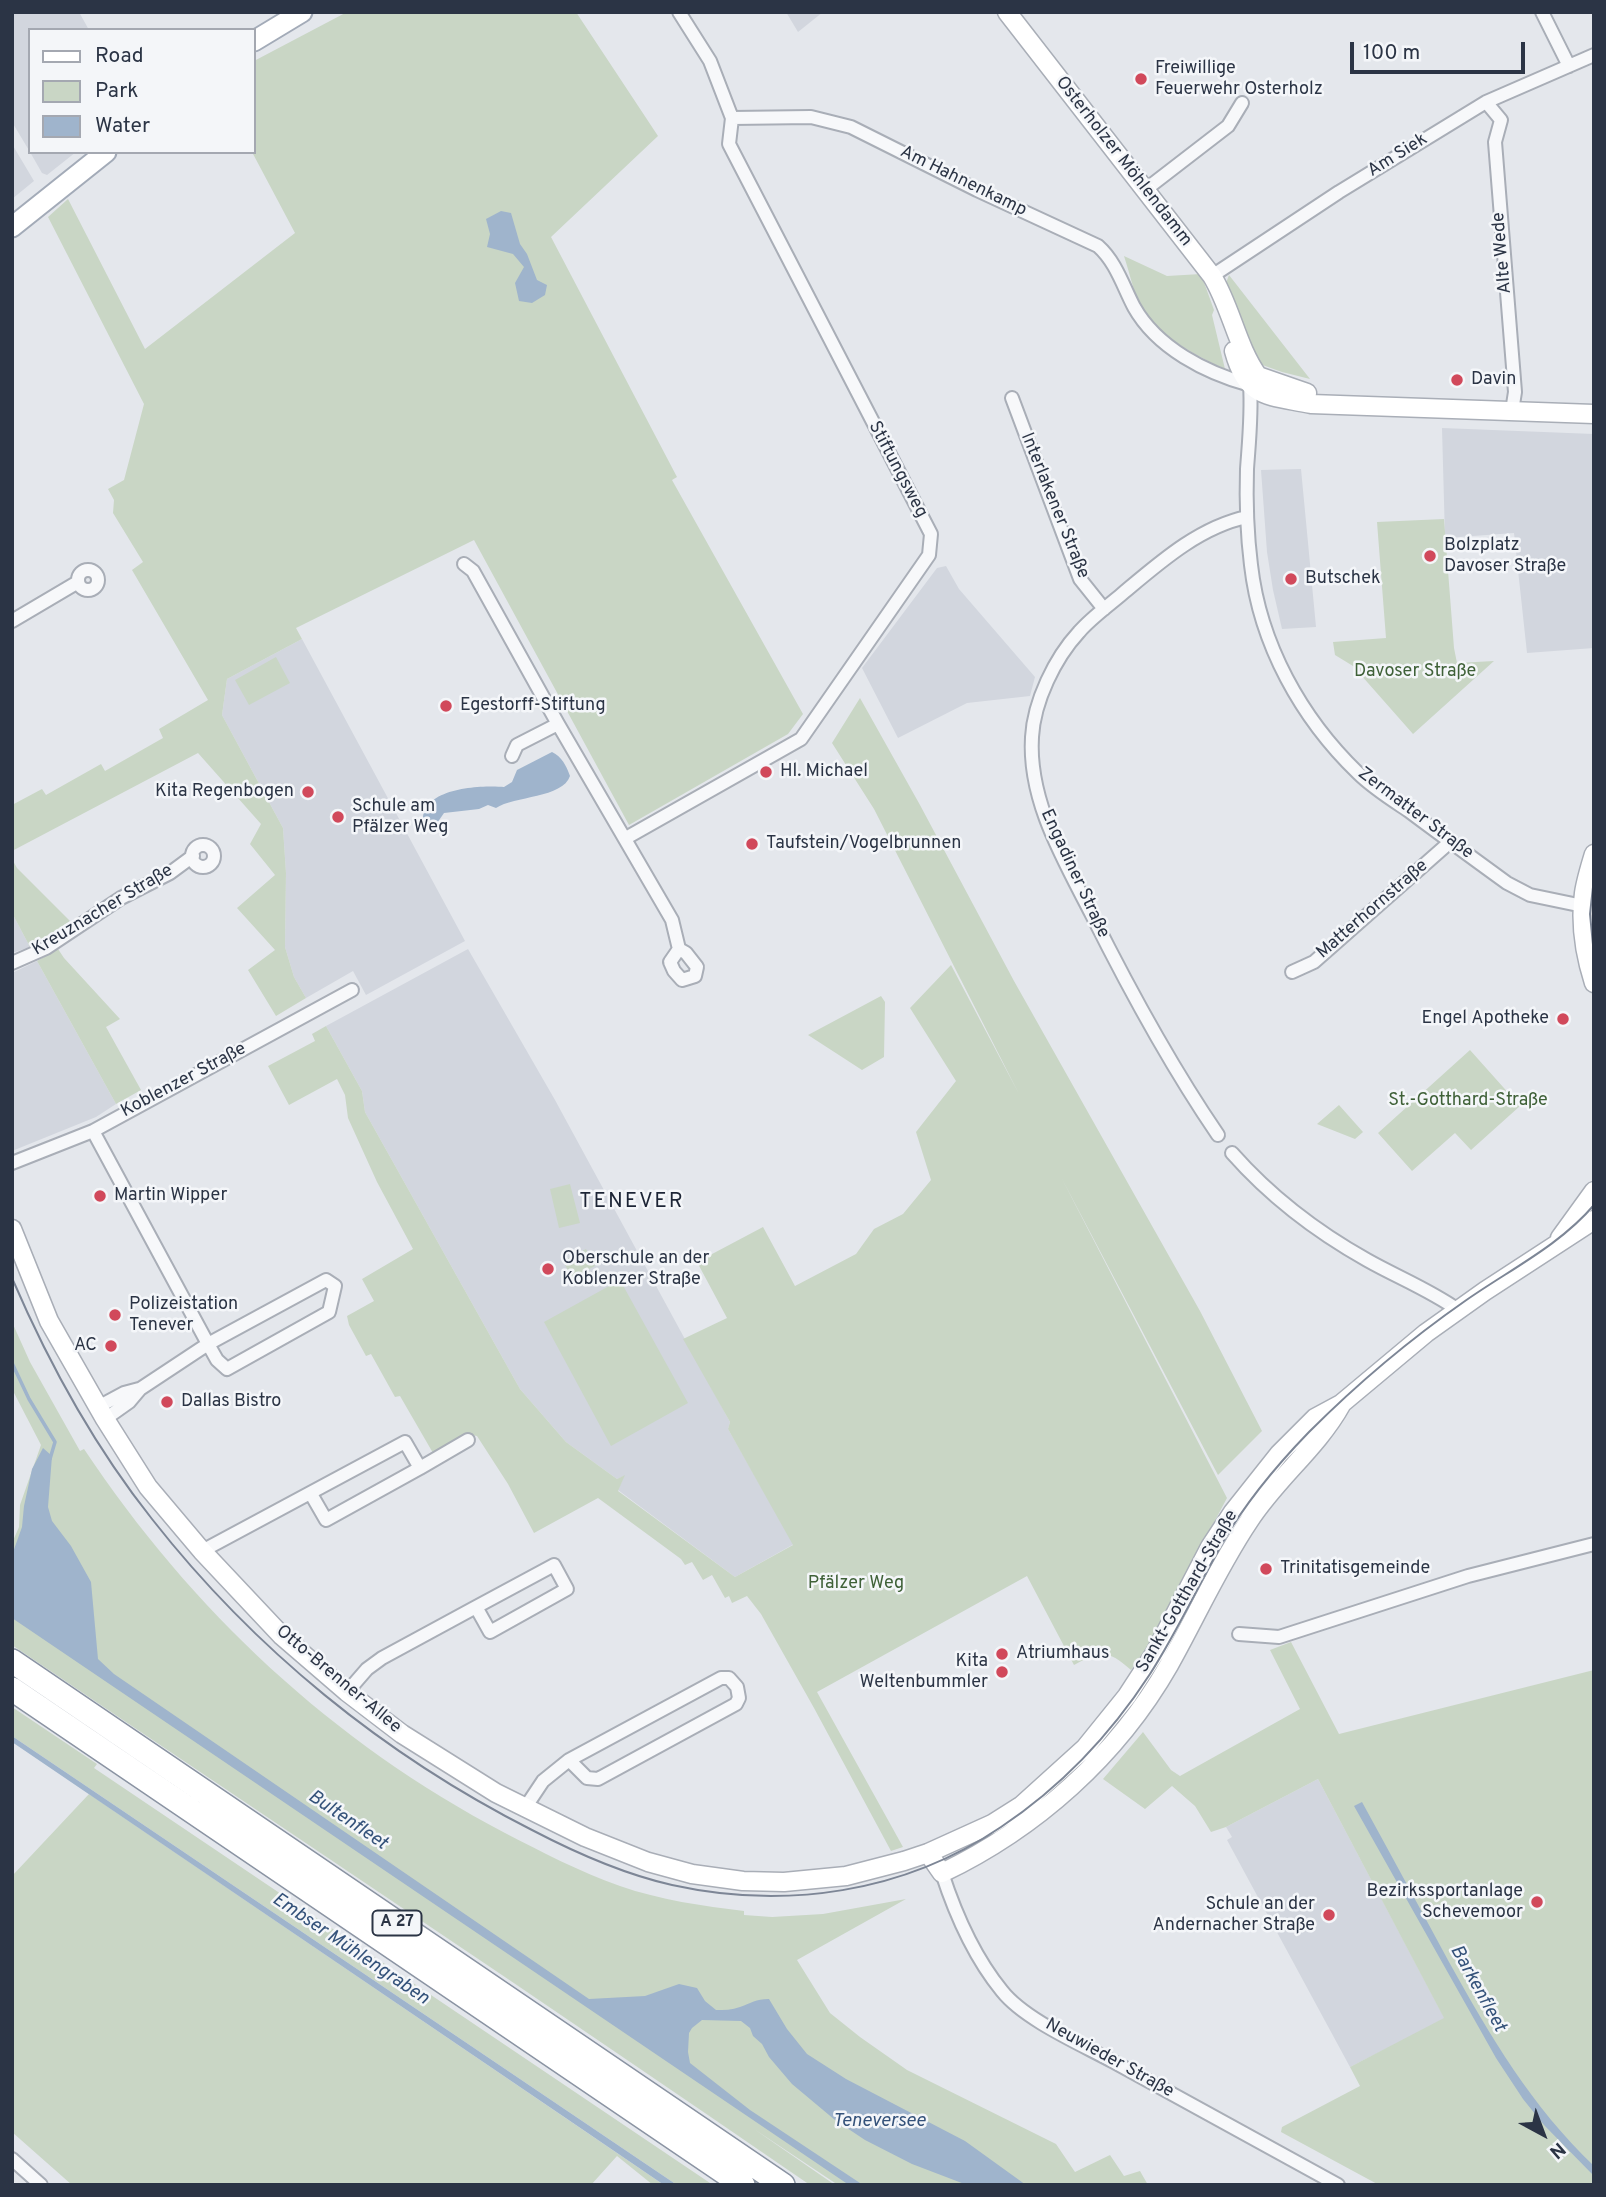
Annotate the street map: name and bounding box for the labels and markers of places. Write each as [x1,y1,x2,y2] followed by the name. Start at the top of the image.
[1155,58,1323,100] place label: Freiwillige Feuerwehr Osterholz
[1133,71,1149,87] marker: Freiwillige Feuerwehr Osterholz
[1471,369,1516,391] place label: Davin
[1449,372,1465,388] marker: Davin
[1444,535,1566,578] place label: Bolzplatz Davoser Straße
[1422,548,1438,564] marker: Bolzplatz Davoser Straße
[1305,568,1380,590] place label: Butschek
[1283,571,1299,587] marker: Butschek
[460,695,606,717] place label: Egestorff-Stiftung
[438,698,454,714] marker: Egestorff-Stiftung
[780,761,868,783] place label: Hl. Michael
[758,764,774,780] marker: Hl. Michael
[155,781,294,803] place label: Kita Regenbogen
[300,784,316,800] marker: Kita Regenbogen
[352,796,448,838] place label: Schule am Pfälzer Weg
[330,809,346,825] marker: Schule am Pfälzer Weg
[766,833,961,855] place label: Taufstein/Vogelbrunnen
[744,836,760,852] marker: Taufstein/Vogelbrunnen
[1421,1008,1549,1030] place label: Engel Apotheke
[1555,1011,1571,1027] marker: Engel Apotheke
[114,1185,227,1207] place label: Martin Wipper
[92,1188,108,1204] marker: Martin Wipper
[562,1248,709,1290] place label: Oberschule an der Koblenzer Straße
[540,1261,556,1277] marker: Oberschule an der Koblenzer Straße
[129,1294,238,1336] place label: Polizeistation Tenever
[107,1307,123,1323] marker: Polizeistation Tenever
[74,1335,97,1357] place label: AC
[103,1338,119,1354] marker: AC
[181,1391,281,1413] place label: Dallas Bistro
[159,1394,175,1410] marker: Dallas Bistro
[1280,1558,1430,1580] place label: Trinitatisgemeinde
[1258,1561,1274,1577] marker: Trinitatisgemeinde
[1016,1643,1109,1665] place label: Atriumhaus
[994,1646,1010,1662] marker: Atriumhaus
[860,1651,988,1694] place label: Kita Weltenbummler
[994,1664,1010,1680] marker: Kita Weltenbummler
[1367,1881,1523,1924] place label: Bezirkssportanlage Schevemoor
[1153,1894,1315,1937] place label: Schule an der Andernacher Straße
[1529,1894,1545,1910] marker: Bezirkssportanlage Schevemoor
[1321,1907,1337,1923] marker: Schule an der Andernacher Straße

